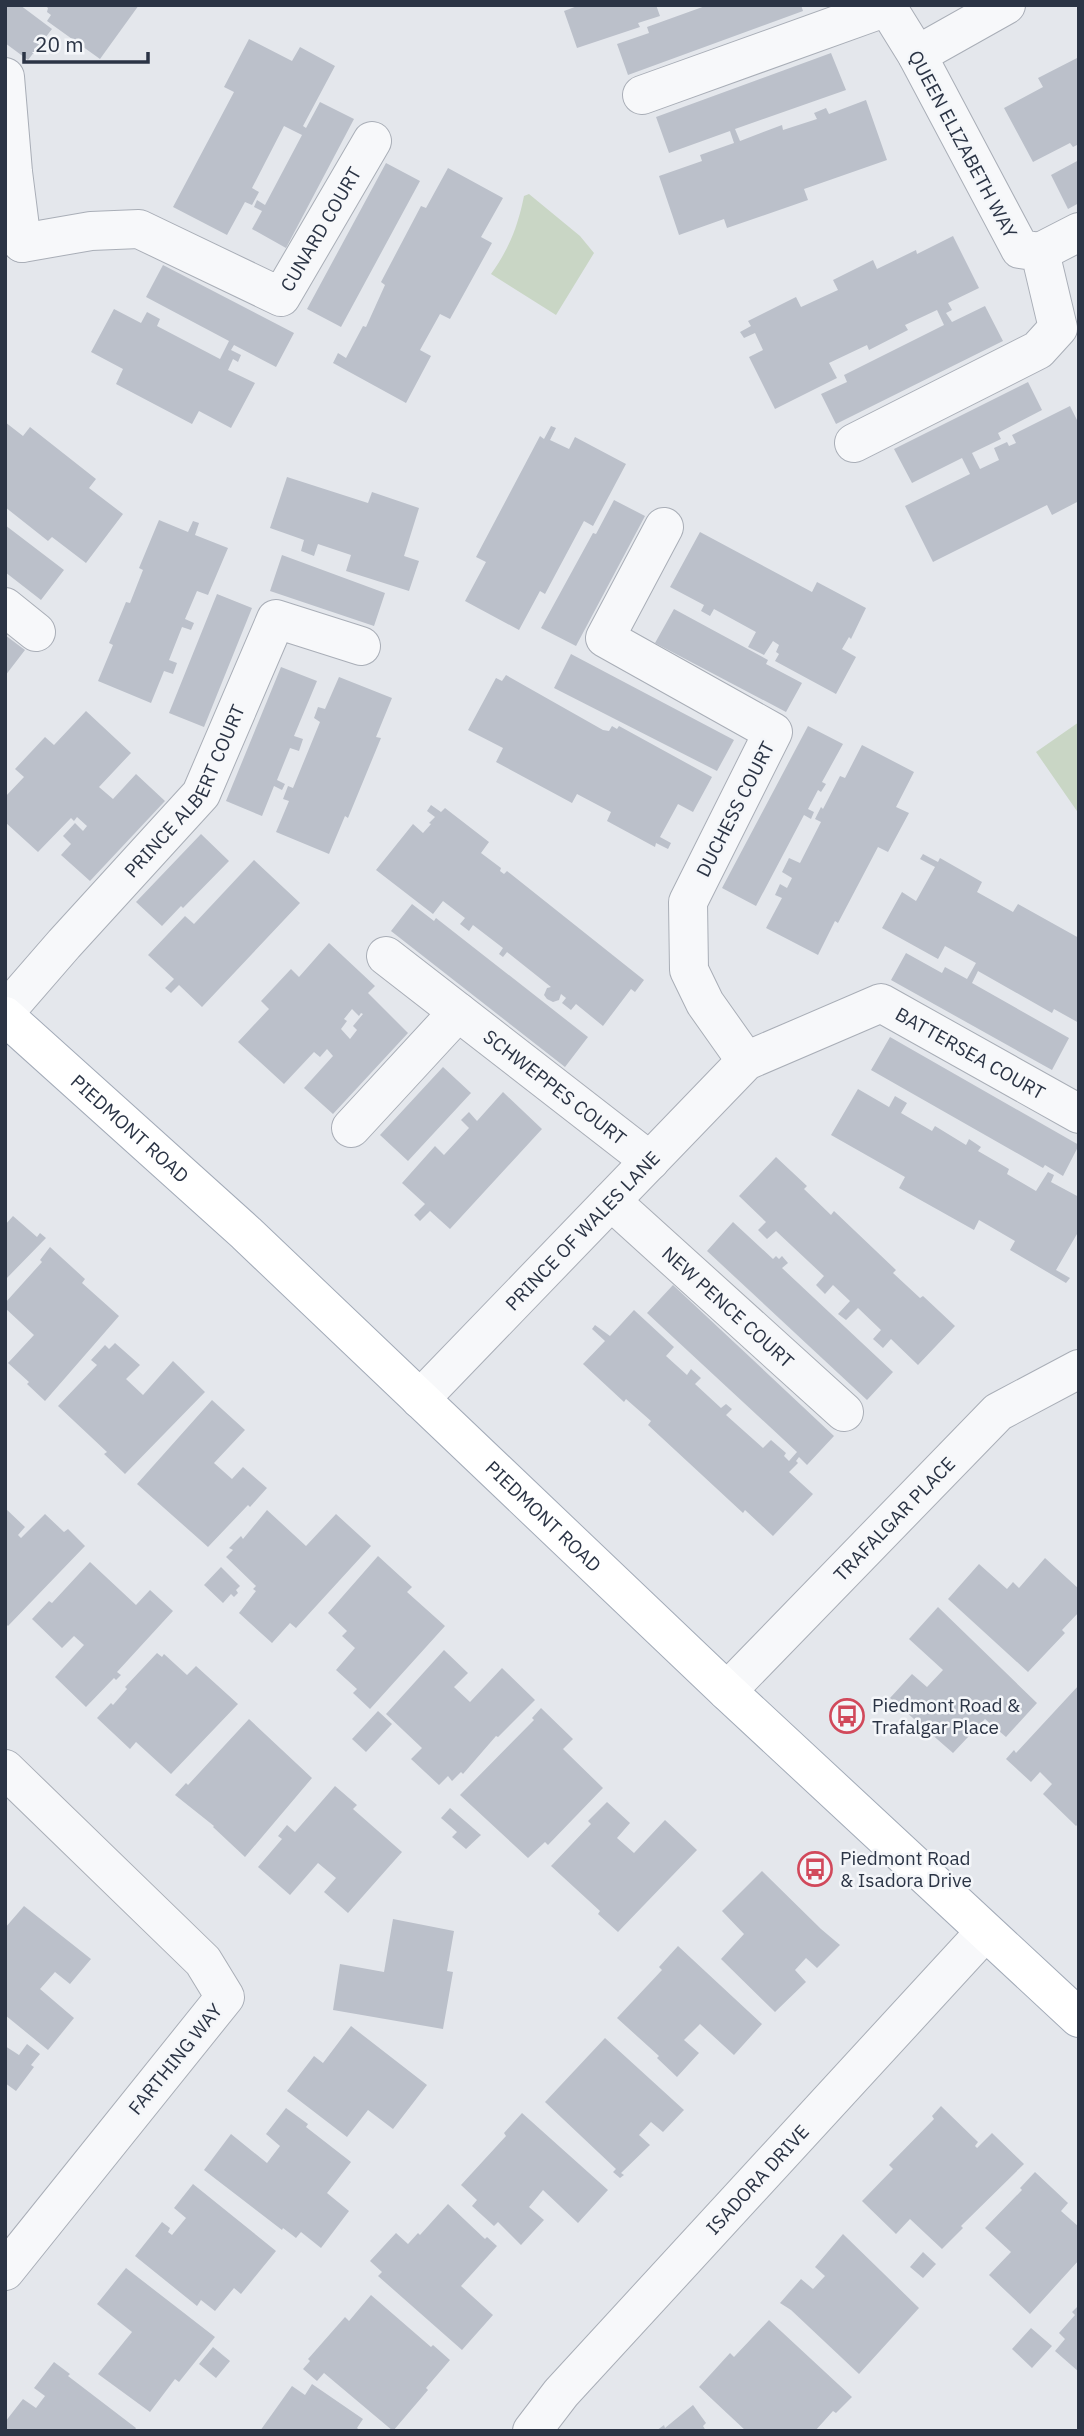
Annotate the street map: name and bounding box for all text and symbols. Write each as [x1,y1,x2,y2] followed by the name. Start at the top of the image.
[24,21,149,65] scale bar
[35,30,84,58] text: 20 m
[903,46,1023,243] street label: QUEEN ELIZABETH WAY
[275,162,366,296] street label: CUNARD COURT
[119,701,250,882] street label: PRINCE ALBERT COURT
[691,737,780,881] street label: DUCHESS COURT
[891,1002,1050,1105] street label: BATTERSEA COURT
[479,1024,631,1150] street label: SCHWEPPES COURT
[66,1069,194,1188] street label: PIEDMONT ROAD
[500,1146,665,1315] street label: PRINCE OF WALES LANE
[657,1241,799,1373] street label: NEW PENCE COURT
[828,1452,960,1586] street label: TRAFALGAR PLACE
[481,1456,606,1577] street label: PIEDMONT ROAD
[872,1693,1020,1739] place label: Piedmont Road & Trafalgar Place
[828,1697,866,1735] bus stop icon: Piedmont Road & Trafalgar Place
[840,1846,972,1892] place label: Piedmont Road & Isadora Drive
[796,1850,834,1888] bus stop icon: Piedmont Road & Isadora Drive
[123,1998,228,2119] street label: FARTHING WAY
[701,2119,814,2239] street label: ISADORA DRIVE

